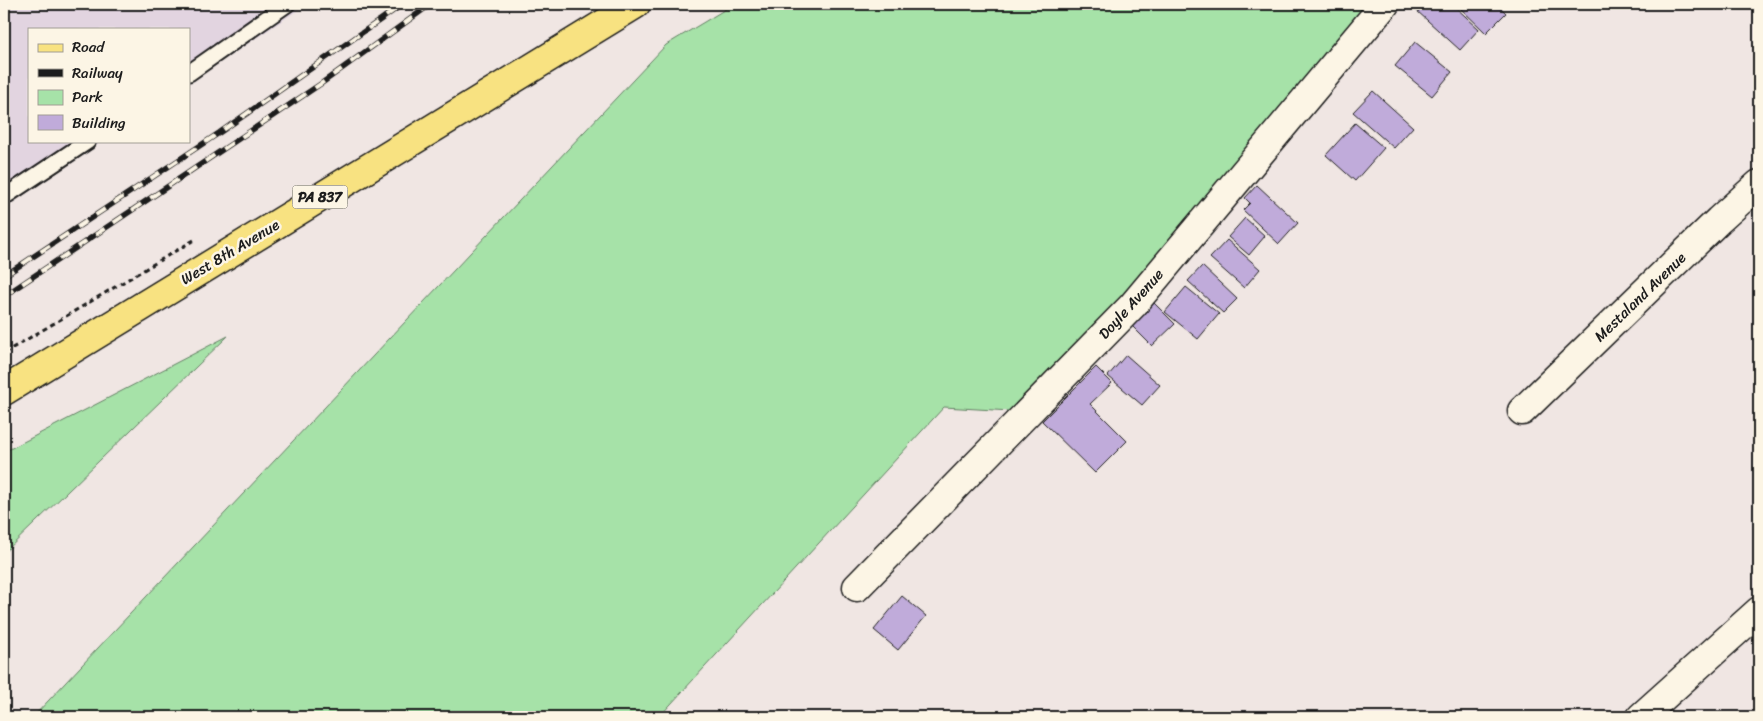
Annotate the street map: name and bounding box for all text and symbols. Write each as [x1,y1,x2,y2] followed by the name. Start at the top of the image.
[28,28,190,142] legend
[72,34,105,60] text: Road
[72,60,123,86] text: Railway
[72,84,103,110] text: Park
[72,110,126,136] text: Building
[292,186,348,208] road number: PA 837
[176,212,284,292] street label: West 8th Avenue
[1588,246,1692,348] street label: Mestaland Avenue
[1092,262,1170,345] street label: Doyle Avenue

